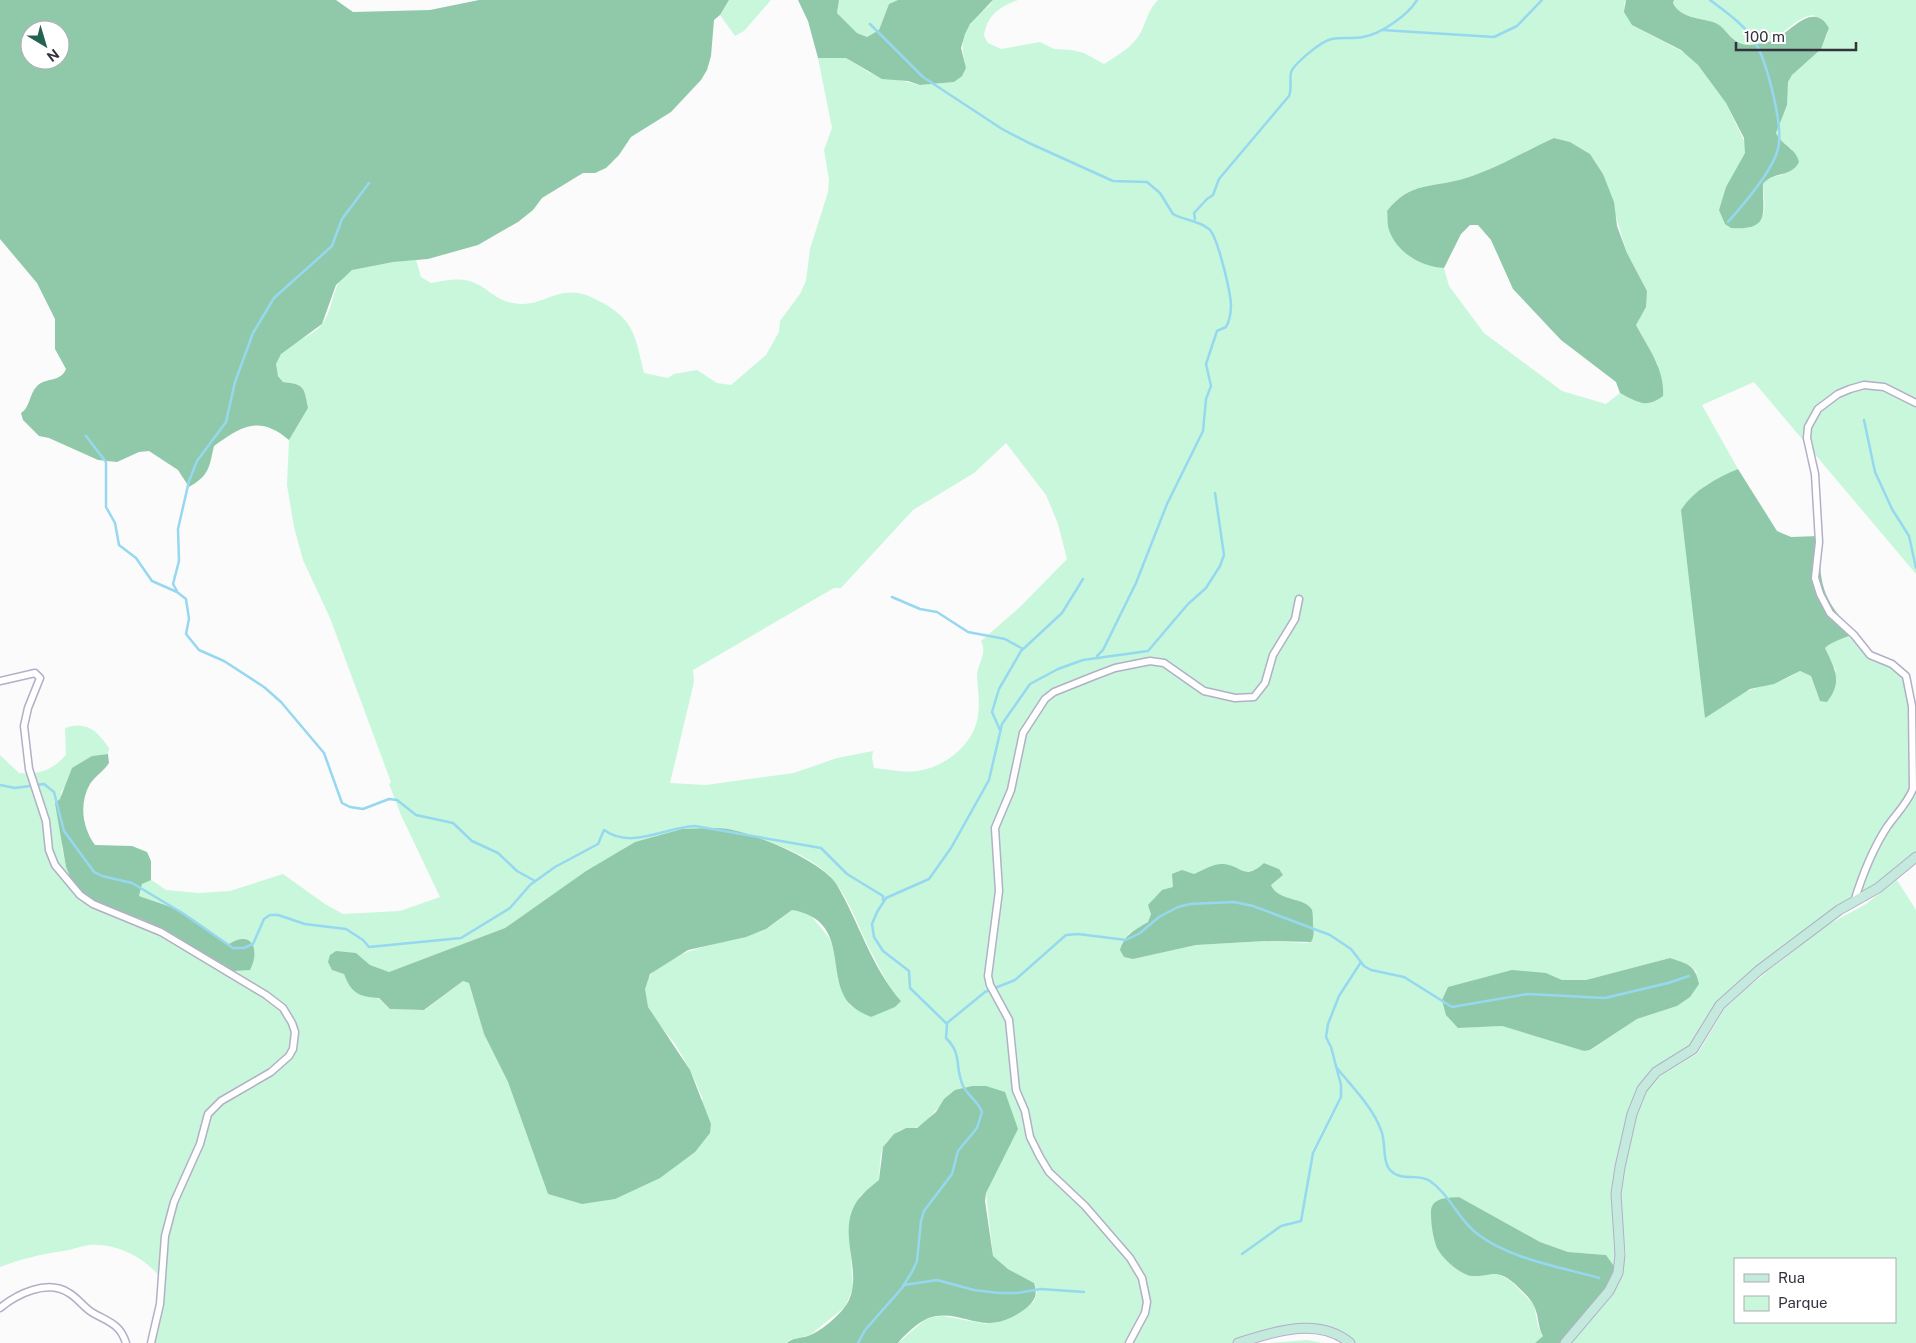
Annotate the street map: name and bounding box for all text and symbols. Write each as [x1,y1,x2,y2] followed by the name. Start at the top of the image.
[20,20,70,70] north arrow
[1736,20,1856,52] scale bar
[1744,28,1785,45] text: 100 m
[44,46,62,65] text: N
[1734,1258,1896,1323] legend
[1778,1269,1805,1286] text: Rua
[1778,1294,1828,1311] text: Parque

